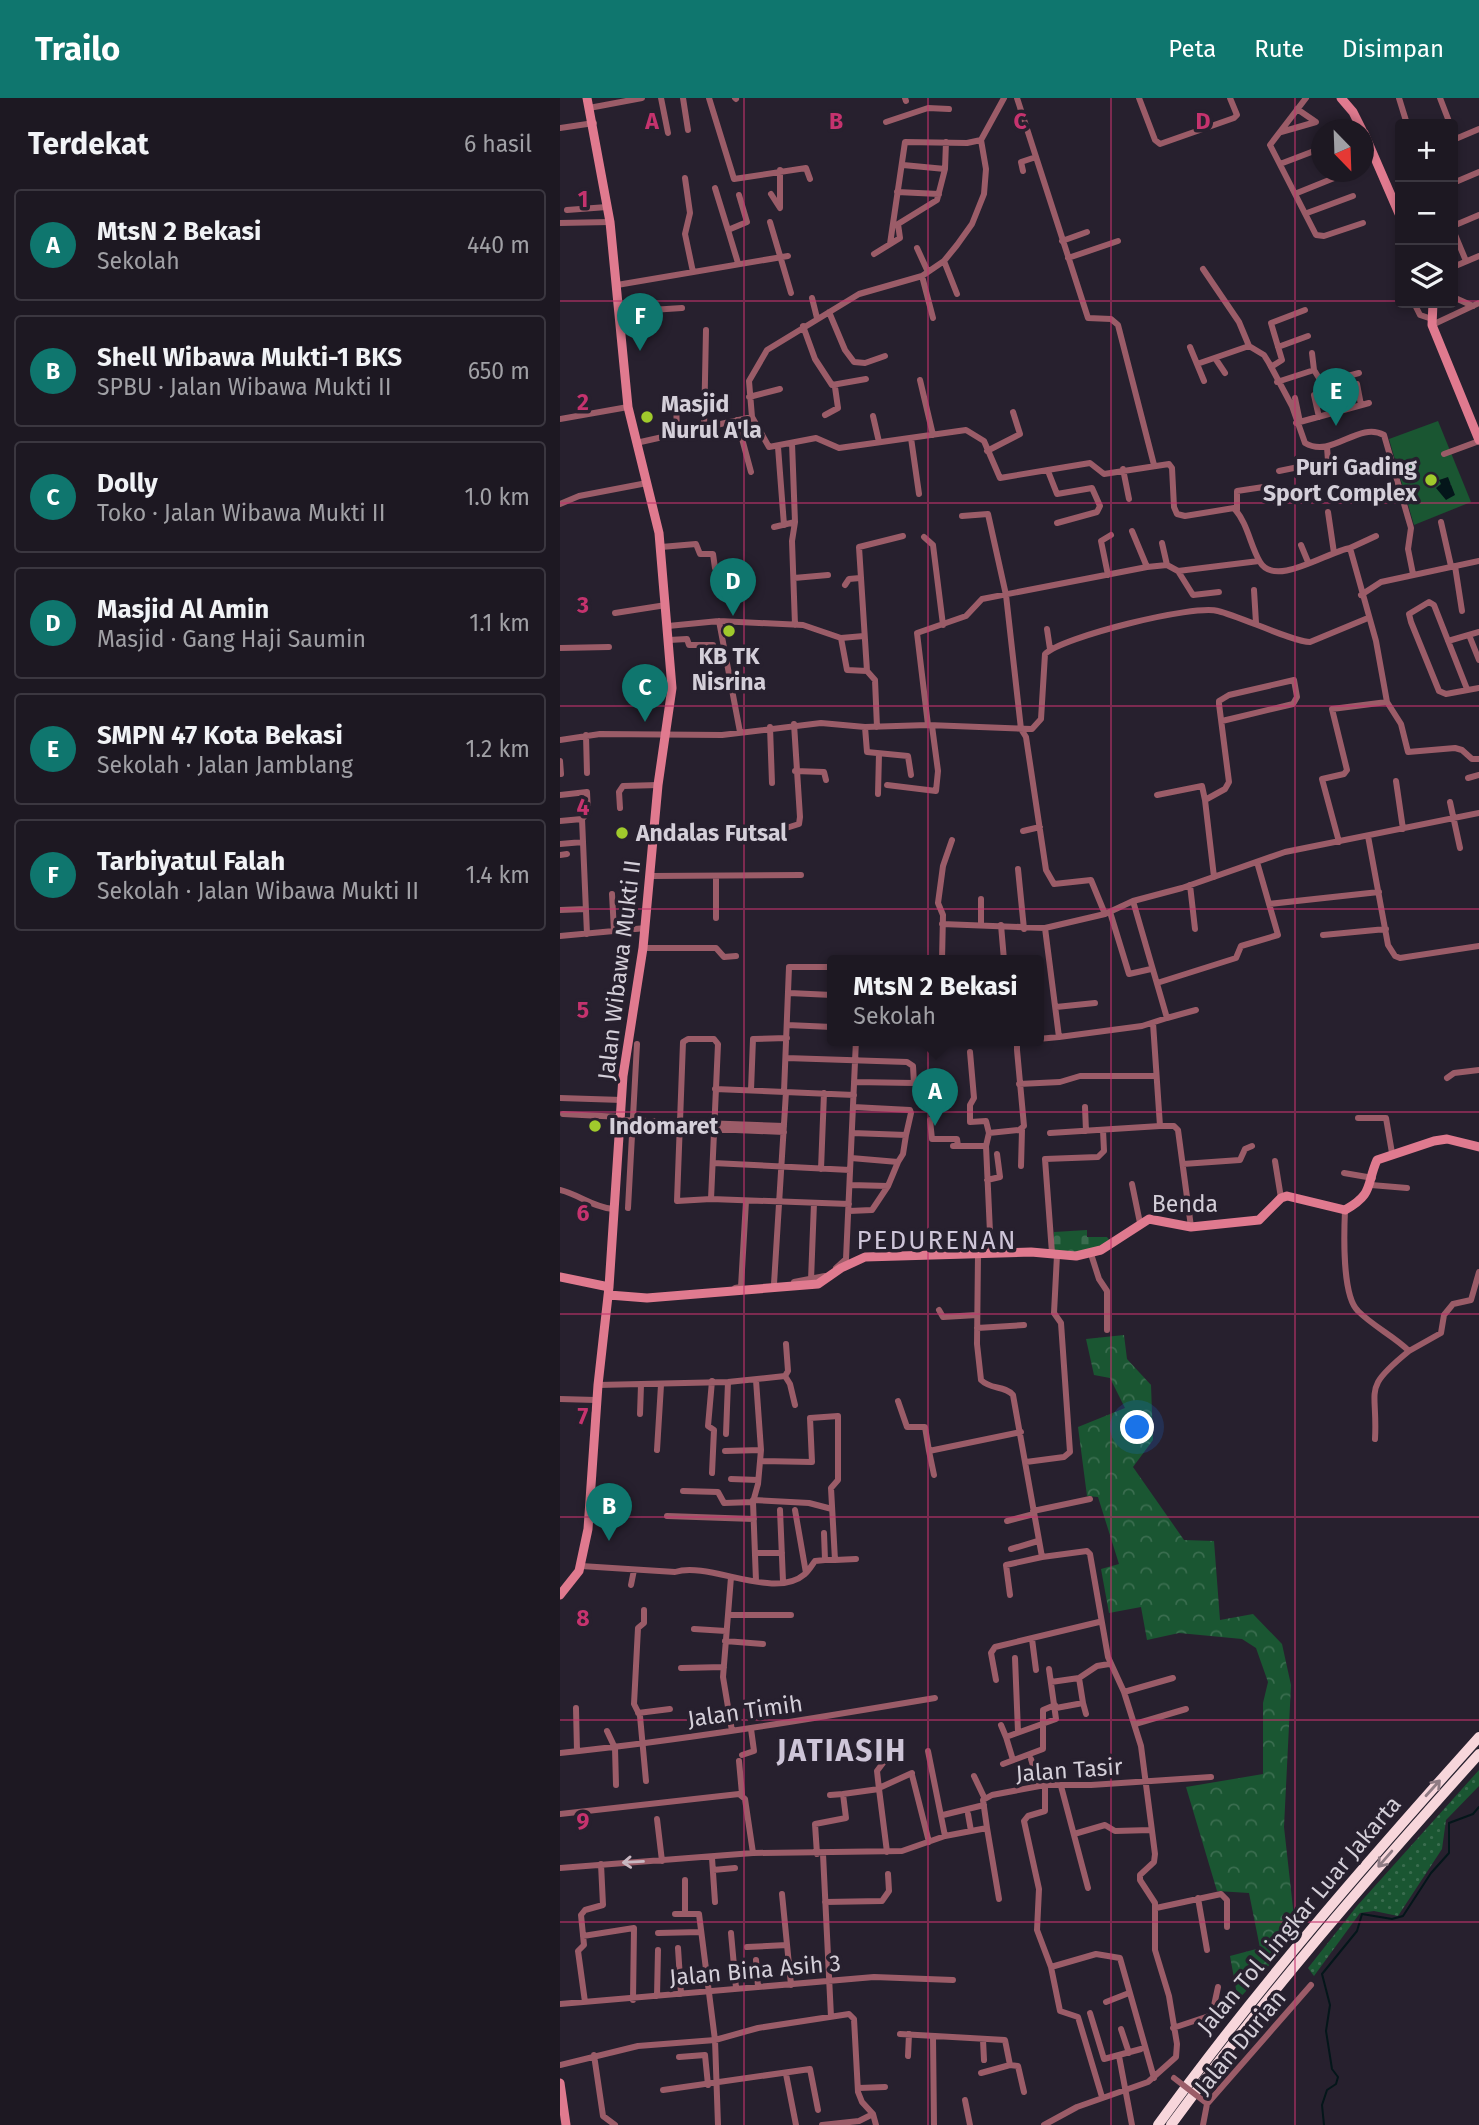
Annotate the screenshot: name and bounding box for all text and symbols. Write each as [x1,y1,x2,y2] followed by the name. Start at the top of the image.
[35,29,120,69] text: Trailo
[1168,35,1216,63] text: Peta
[1254,35,1304,63] text: Rute
[1342,35,1444,63] text: Disimpan
[644,107,659,135] text: A
[829,107,843,135] text: B
[1013,107,1027,135] text: C
[1196,107,1211,135] text: D
[1311,119,1374,182] north arrow
[1395,119,1458,308] map controls
[1395,119,1458,182] button: +
[28,126,149,162] text: Terdekat
[464,130,532,158] text: 6 hasil
[1395,182,1458,245] button: −
[578,185,588,213] text: 1
[97,216,261,247] text: MtsN 2 Bekasi
[46,231,60,259] text: A
[467,231,530,259] text: 440 m
[1395,245,1458,308] button: layers
[97,247,180,275] text: Sekolah
[617,293,663,351] pin: F
[97,342,402,373] text: Shell Wibawa Mukti-1 BKS
[46,357,60,385] text: B
[468,357,530,385] text: 650 m
[1313,368,1359,426] pin: E
[97,373,391,401] text: SPBU · Jalan Wibawa Mukti II
[577,388,589,416] text: 2
[661,390,762,444] place label: Masjid Nurul A'la
[639,409,655,425] marker: Masjid Nurul A'la
[1263,453,1417,507] place label: Puri Gading Sport Complex
[97,468,158,499] text: Dolly
[1423,472,1439,488] marker: Puri Gading Sport Complex
[46,483,60,511] text: C
[464,483,530,511] text: 1.0 km
[97,499,385,527] text: Toko · Jalan Wibawa Mukti II
[710,558,756,616] pin: D
[576,591,589,619] text: 3
[97,594,269,625] text: Masjid Al Amin
[46,609,60,637] text: D
[469,609,530,637] text: 1.1 km
[721,623,737,639] marker: KB TK Nisrina
[97,625,366,653] text: Masjid · Gang Haji Saumin
[692,642,766,696] place label: KB TK Nisrina
[622,664,668,722] pin: C
[97,720,343,751] text: SMPN 47 Kota Bekasi
[47,735,59,763] text: E
[466,735,530,763] text: 1.2 km
[97,751,353,779] text: Sekolah · Jalan Jamblang
[577,793,590,821] text: 4
[635,819,787,847] place label: Andalas Futsal
[614,825,630,841] marker: Andalas Futsal
[97,846,285,877] text: Tarbiyatul Falah
[592,858,646,1082] street label: Jalan Wibawa Mukti II
[47,861,59,889] text: F
[465,861,530,889] text: 1.4 km
[97,877,419,905] text: Sekolah · Jalan Wibawa Mukti II
[827,955,1044,1046] popup
[853,971,1018,1002] text: MtsN 2 Bekasi
[577,996,589,1024] text: 5
[853,1002,936,1030] text: Sekolah
[912,1068,958,1126] pin: A
[609,1112,720,1140] place label: Indomaret
[587,1118,603,1134] marker: Indomaret
[1152,1190,1218,1218] street label: Benda
[577,1199,590,1227] text: 6
[856,1225,1018,1256] district label: PEDURENAN
[578,1402,589,1430] text: 7
[1120,1410,1154,1444] your location
[586,1483,632,1541] pin: B
[576,1604,590,1632] text: 8
[686,1689,804,1733] street label: Jalan Timih
[776,1733,907,1769] district label: JATIASIH
[1015,1752,1124,1788] street label: Jalan Tasir
[1425,1779,1441,1797] one-way arrow
[1191,1790,1407,2040] street label: Jalan Tol Lingkar Luar Jakarta
[577,1807,590,1835] text: 9
[1377,1850,1393,1868] one-way arrow
[622,1856,645,1869] one-way arrow
[668,1949,842,1991] street label: Jalan Bina Asih 3
[1188,1984,1292,2100] street label: Jalan Durian

